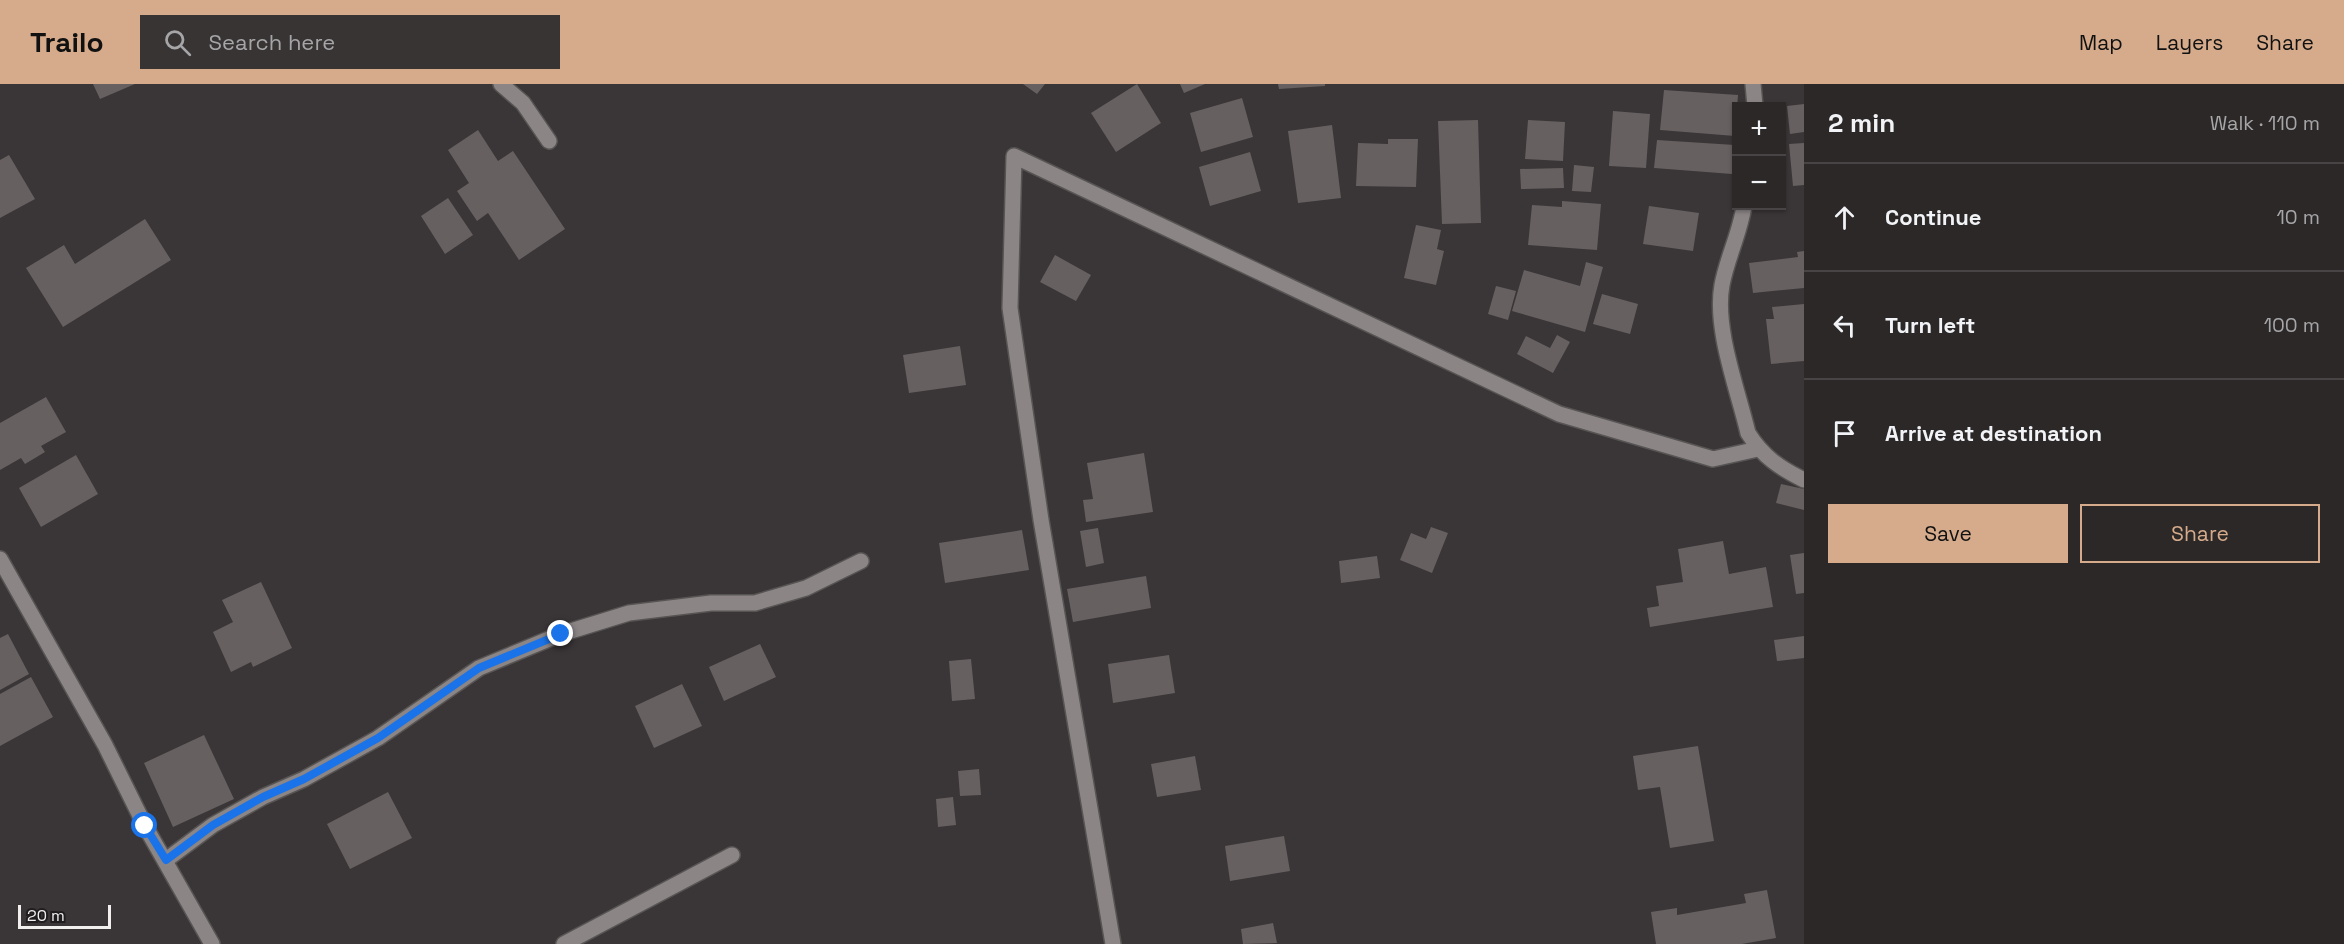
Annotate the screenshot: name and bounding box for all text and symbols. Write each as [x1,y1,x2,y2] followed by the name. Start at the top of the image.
[140,15,560,69] search box
[30,24,104,60] text: Trailo
[161,26,194,59] icon: search
[209,28,335,56] text: Search here
[2079,29,2123,56] text: Map
[2156,29,2223,56] text: Layers
[2256,29,2314,56] text: Share
[1732,102,1786,210] map controls
[1732,102,1786,156] button: +
[1828,106,1895,140] text: 2 min
[2210,110,2320,136] text: Walk · 110 m
[1732,156,1786,210] button: −
[1828,201,1861,234] icon: ahead
[1885,203,1981,231] text: Continue
[2276,204,2320,230] text: 10 m
[1828,309,1861,342] icon: left
[1885,311,1975,339] text: Turn left
[2264,312,2320,338] text: 100 m
[1828,417,1861,450] icon: arrive
[1885,419,2102,447] text: Arrive at destination
[1828,504,2068,563] button: Save
[2080,504,2320,563] button: Share
[547,620,573,646] route end
[131,812,157,838] route start
[18,902,111,930] scale bar
[27,905,65,926] text: 20 m

